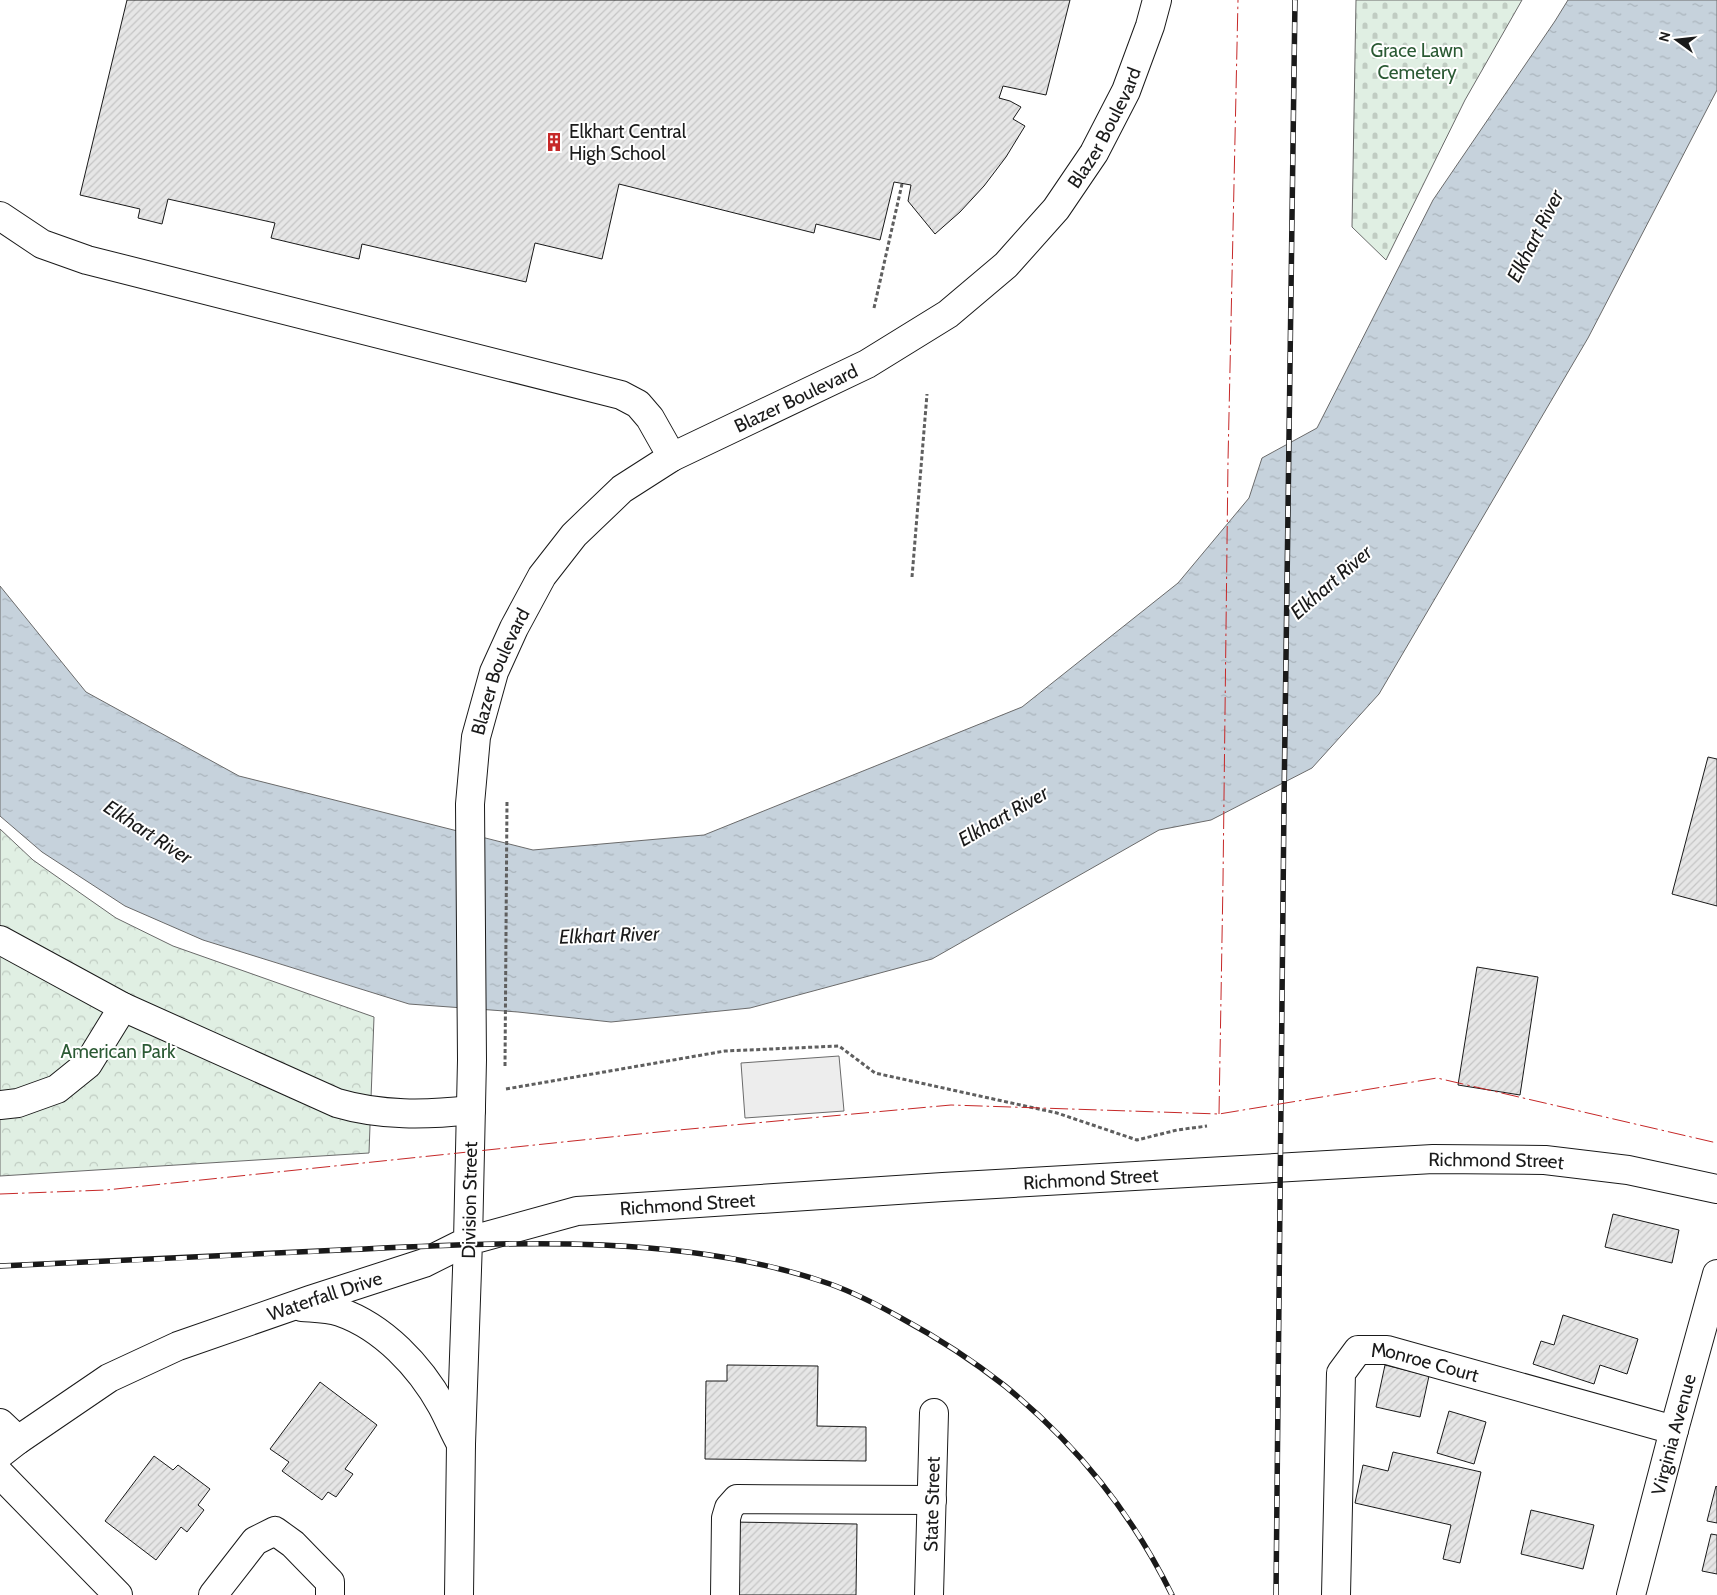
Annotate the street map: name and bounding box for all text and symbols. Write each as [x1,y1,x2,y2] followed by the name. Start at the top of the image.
[1652,15,1702,65] north arrow
[1654,30,1674,44] text: N
[1371,39,1463,84] park label: Grace Lawn Cemetery
[1063,64,1146,193] street label: Blazer Boulevard
[569,120,687,165] place label: Elkhart Central High School
[543,131,565,153] building icon: Elkhart Central High School
[1502,185,1569,286] water label: Elkhart River
[731,359,862,438] street label: Blazer Boulevard
[1285,540,1377,624] water label: Elkhart River
[466,604,535,737] street label: Blazer Boulevard
[954,780,1053,851] water label: Elkhart River
[99,795,197,870] water label: Elkhart River
[559,921,660,949] water label: Elkhart River
[60,1040,176,1063] park label: American Park
[457,1141,482,1259] street label: Division Street
[1428,1148,1566,1174] street label: Richmond Street
[1022,1164,1160,1194] street label: Richmond Street
[619,1188,757,1220] street label: Richmond Street
[264,1266,385,1326] street label: Waterfall Drive
[1371,1339,1482,1387] street label: Monroe Court
[1647,1371,1701,1498] street label: Virginia Avenue
[919,1455,945,1552] street label: State Street

